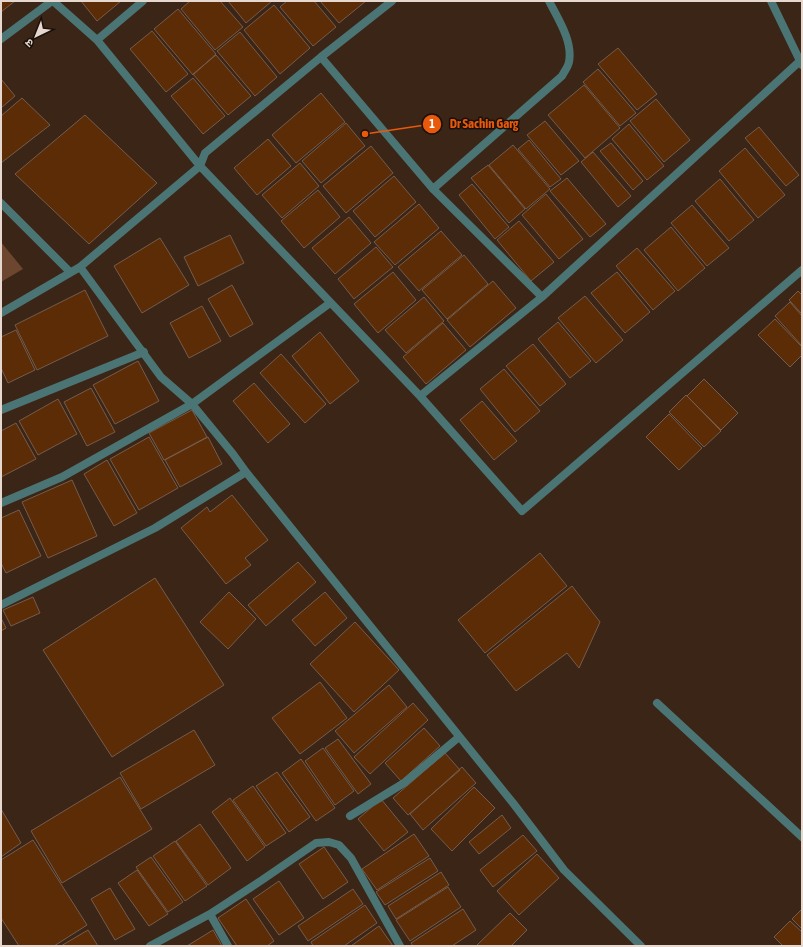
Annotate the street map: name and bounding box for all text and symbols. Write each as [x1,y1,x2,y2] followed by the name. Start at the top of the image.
[16,16,56,56] north arrow
[22,36,36,50] text: उ
[422,111,527,136] callout: Dr Sachin Garg
[450,116,519,131] text: Dr Sachin Garg
[429,117,435,131] text: 1

